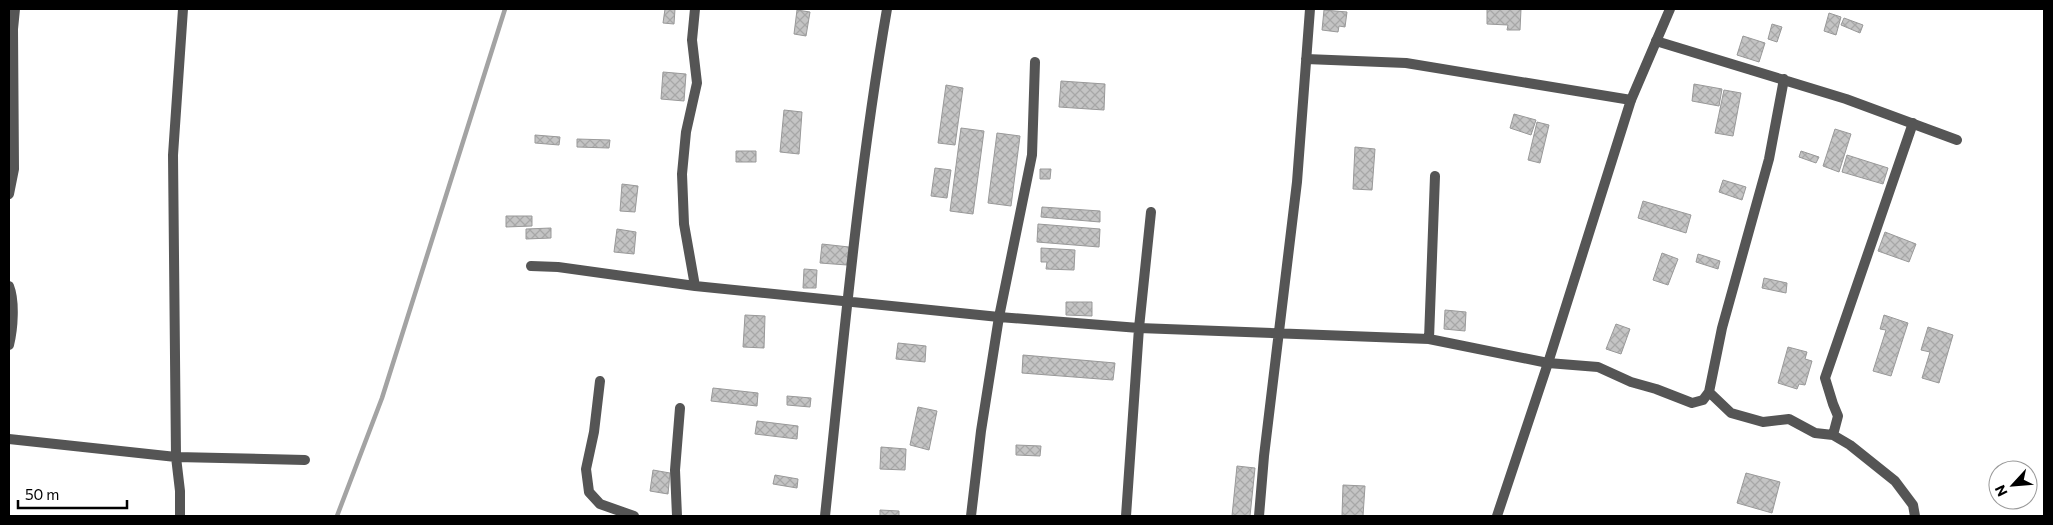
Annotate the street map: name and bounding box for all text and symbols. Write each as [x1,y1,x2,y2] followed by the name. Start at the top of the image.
[1988,460,2038,510] north arrow
[18,478,126,510] scale bar
[1991,482,2011,499] text: N
[25,485,59,503] text: 50 m

